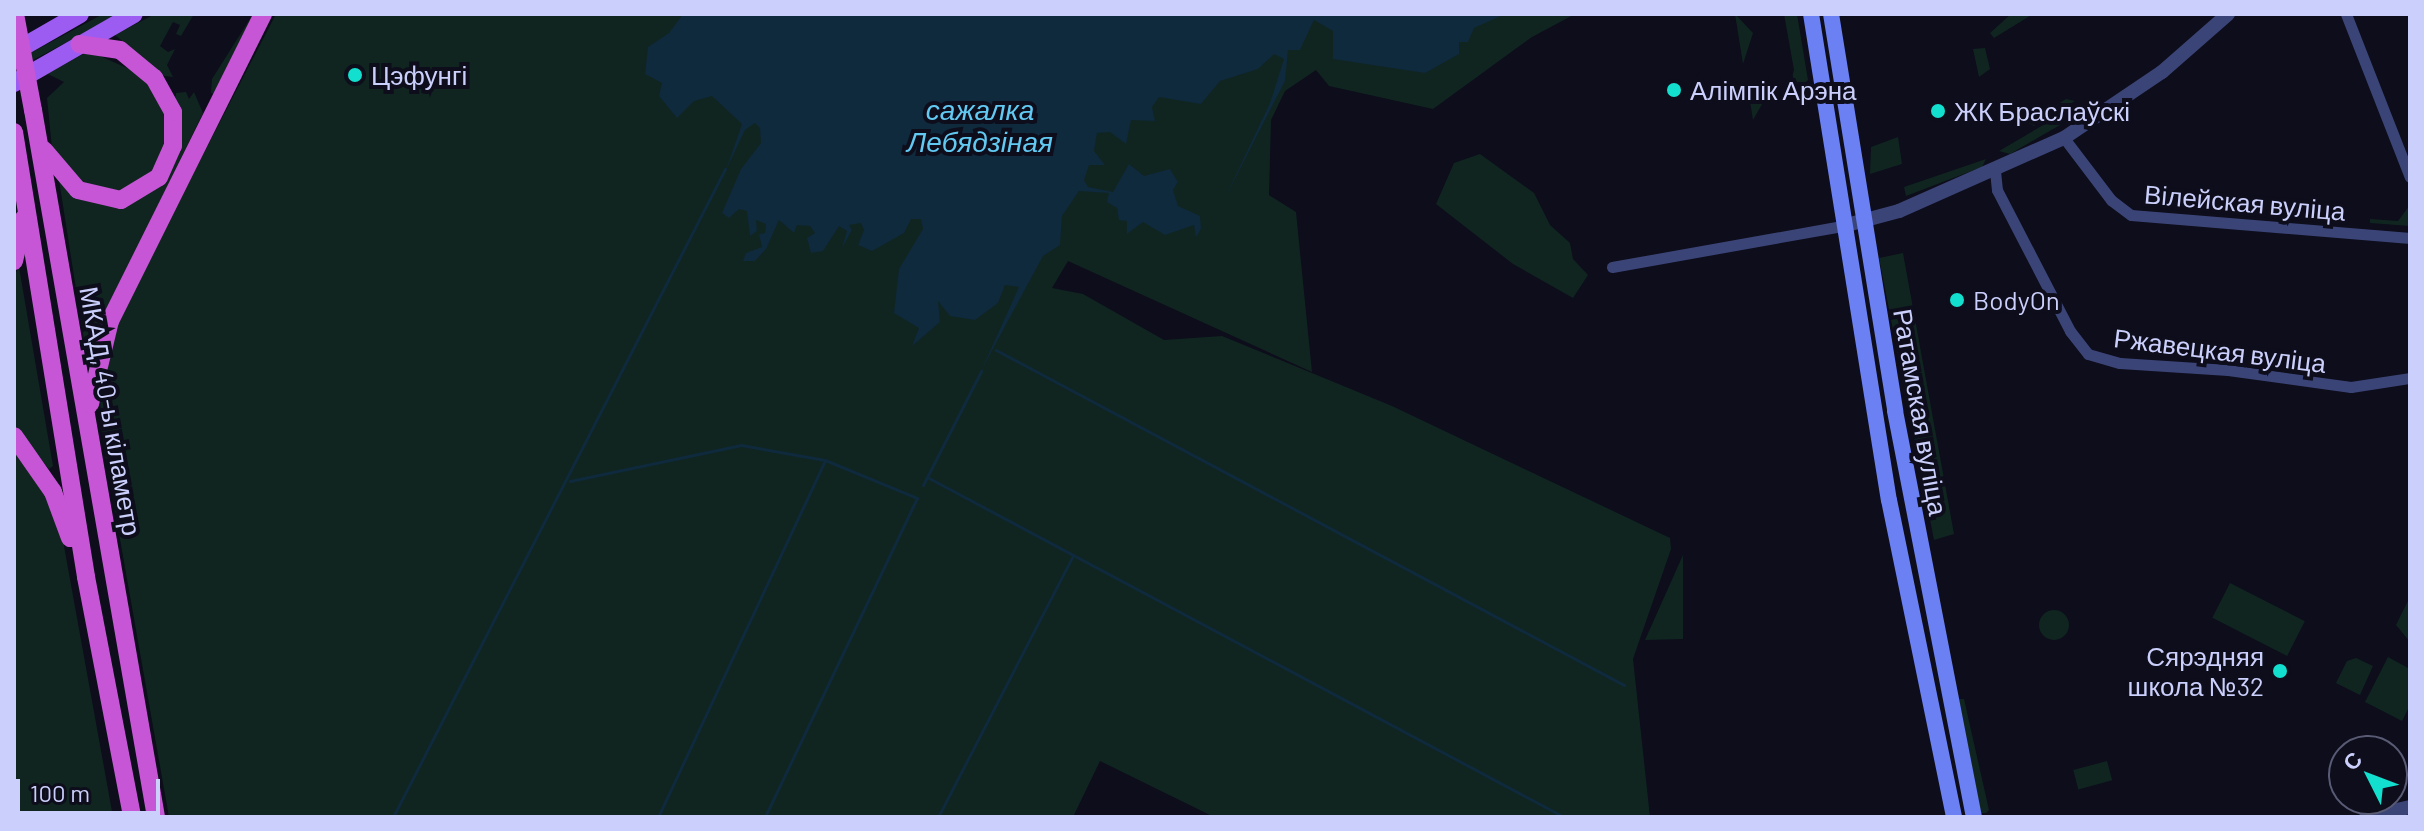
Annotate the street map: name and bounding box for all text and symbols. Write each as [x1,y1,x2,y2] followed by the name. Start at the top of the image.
[371,59,467,91] place label: Цэфунгі
[346,66,364,84] marker: Цэфунгі
[1690,74,1856,106] place label: Алімпік Арэна
[1665,81,1683,99] marker: Алімпік Арэна
[907,92,1053,158] water label: сажалка Лебядзіная
[1954,95,2130,127] place label: ЖК Браслаўскі
[1929,102,1947,120] marker: ЖК Браслаўскі
[2143,178,2347,226] street label: Вілейская вуліца
[74,284,148,538] street label: МКАД, 40-ы кіламетр
[1973,284,2060,316] place label: BodyOn
[1948,291,1966,309] marker: BodyOn
[1887,306,1955,518] street label: Ратамская вуліца
[2112,321,2328,379] street label: Ржавецкая вуліца
[2128,640,2264,702] place label: Сярэдняя школа №32
[2271,662,2289,680] marker: Сярэдняя школа №32
[2328,735,2408,815] north arrow
[2337,746,2367,775] text: С
[20,763,164,813] scale bar
[30,778,90,807] text: 100 m

